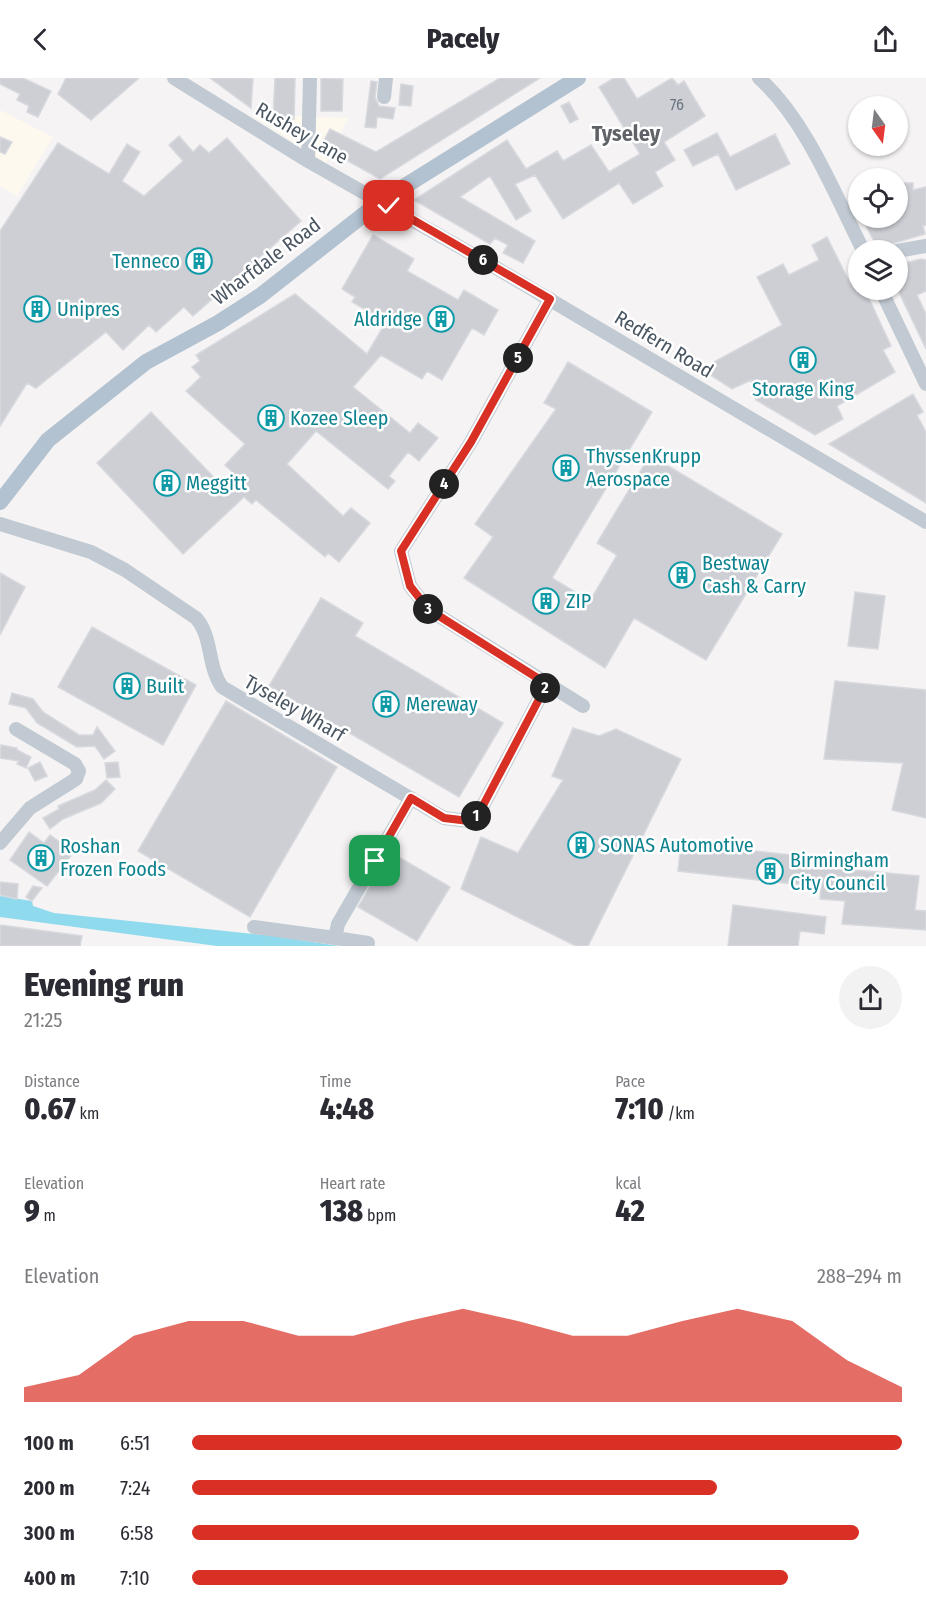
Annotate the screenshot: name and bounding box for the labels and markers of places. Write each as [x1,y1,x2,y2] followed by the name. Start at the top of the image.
[363,180,414,231] pin
[468,245,498,275] pin: 6
[184,246,214,276] building icon: Tenneco
[112,249,180,273] place label: Tenneco
[22,294,52,324] building icon: Unipres
[57,297,120,321] place label: Unipres
[426,304,456,334] building icon: Aldridge
[354,307,422,331] place label: Aldridge
[503,343,533,373] pin: 5
[788,345,818,375] building icon: Storage King
[752,377,855,401] place label: Storage King
[256,403,286,433] building icon: Kozee Sleep
[290,406,388,430] place label: Kozee Sleep
[586,444,701,491] place label: ThyssenKrupp Aerospace
[551,453,581,483] building icon: ThyssenKrupp Aerospace
[152,468,182,498] building icon: Meggitt
[429,469,459,499] pin: 4
[186,471,247,495] place label: Meggitt
[702,551,806,598] place label: Bestway Cash & Carry
[667,560,697,590] building icon: Bestway Cash & Carry
[531,586,561,616] building icon: ZIP
[566,589,591,613] place label: ZIP
[413,594,443,624] pin: 3
[112,671,142,701] building icon: Built
[530,673,560,703] pin: 2
[146,674,185,698] place label: Built
[371,689,401,719] building icon: Mereway
[406,692,478,716] place label: Mereway
[461,801,491,831] pin: 1
[566,830,596,860] building icon: SONAS Automotive
[600,833,754,857] place label: SONAS Automotive
[60,834,166,881] place label: Roshan Frozen Foods
[349,835,400,886] pin
[26,843,56,873] building icon: Roshan Frozen Foods
[790,848,889,895] place label: Birmingham City Council
[755,856,785,886] building icon: Birmingham City Council

